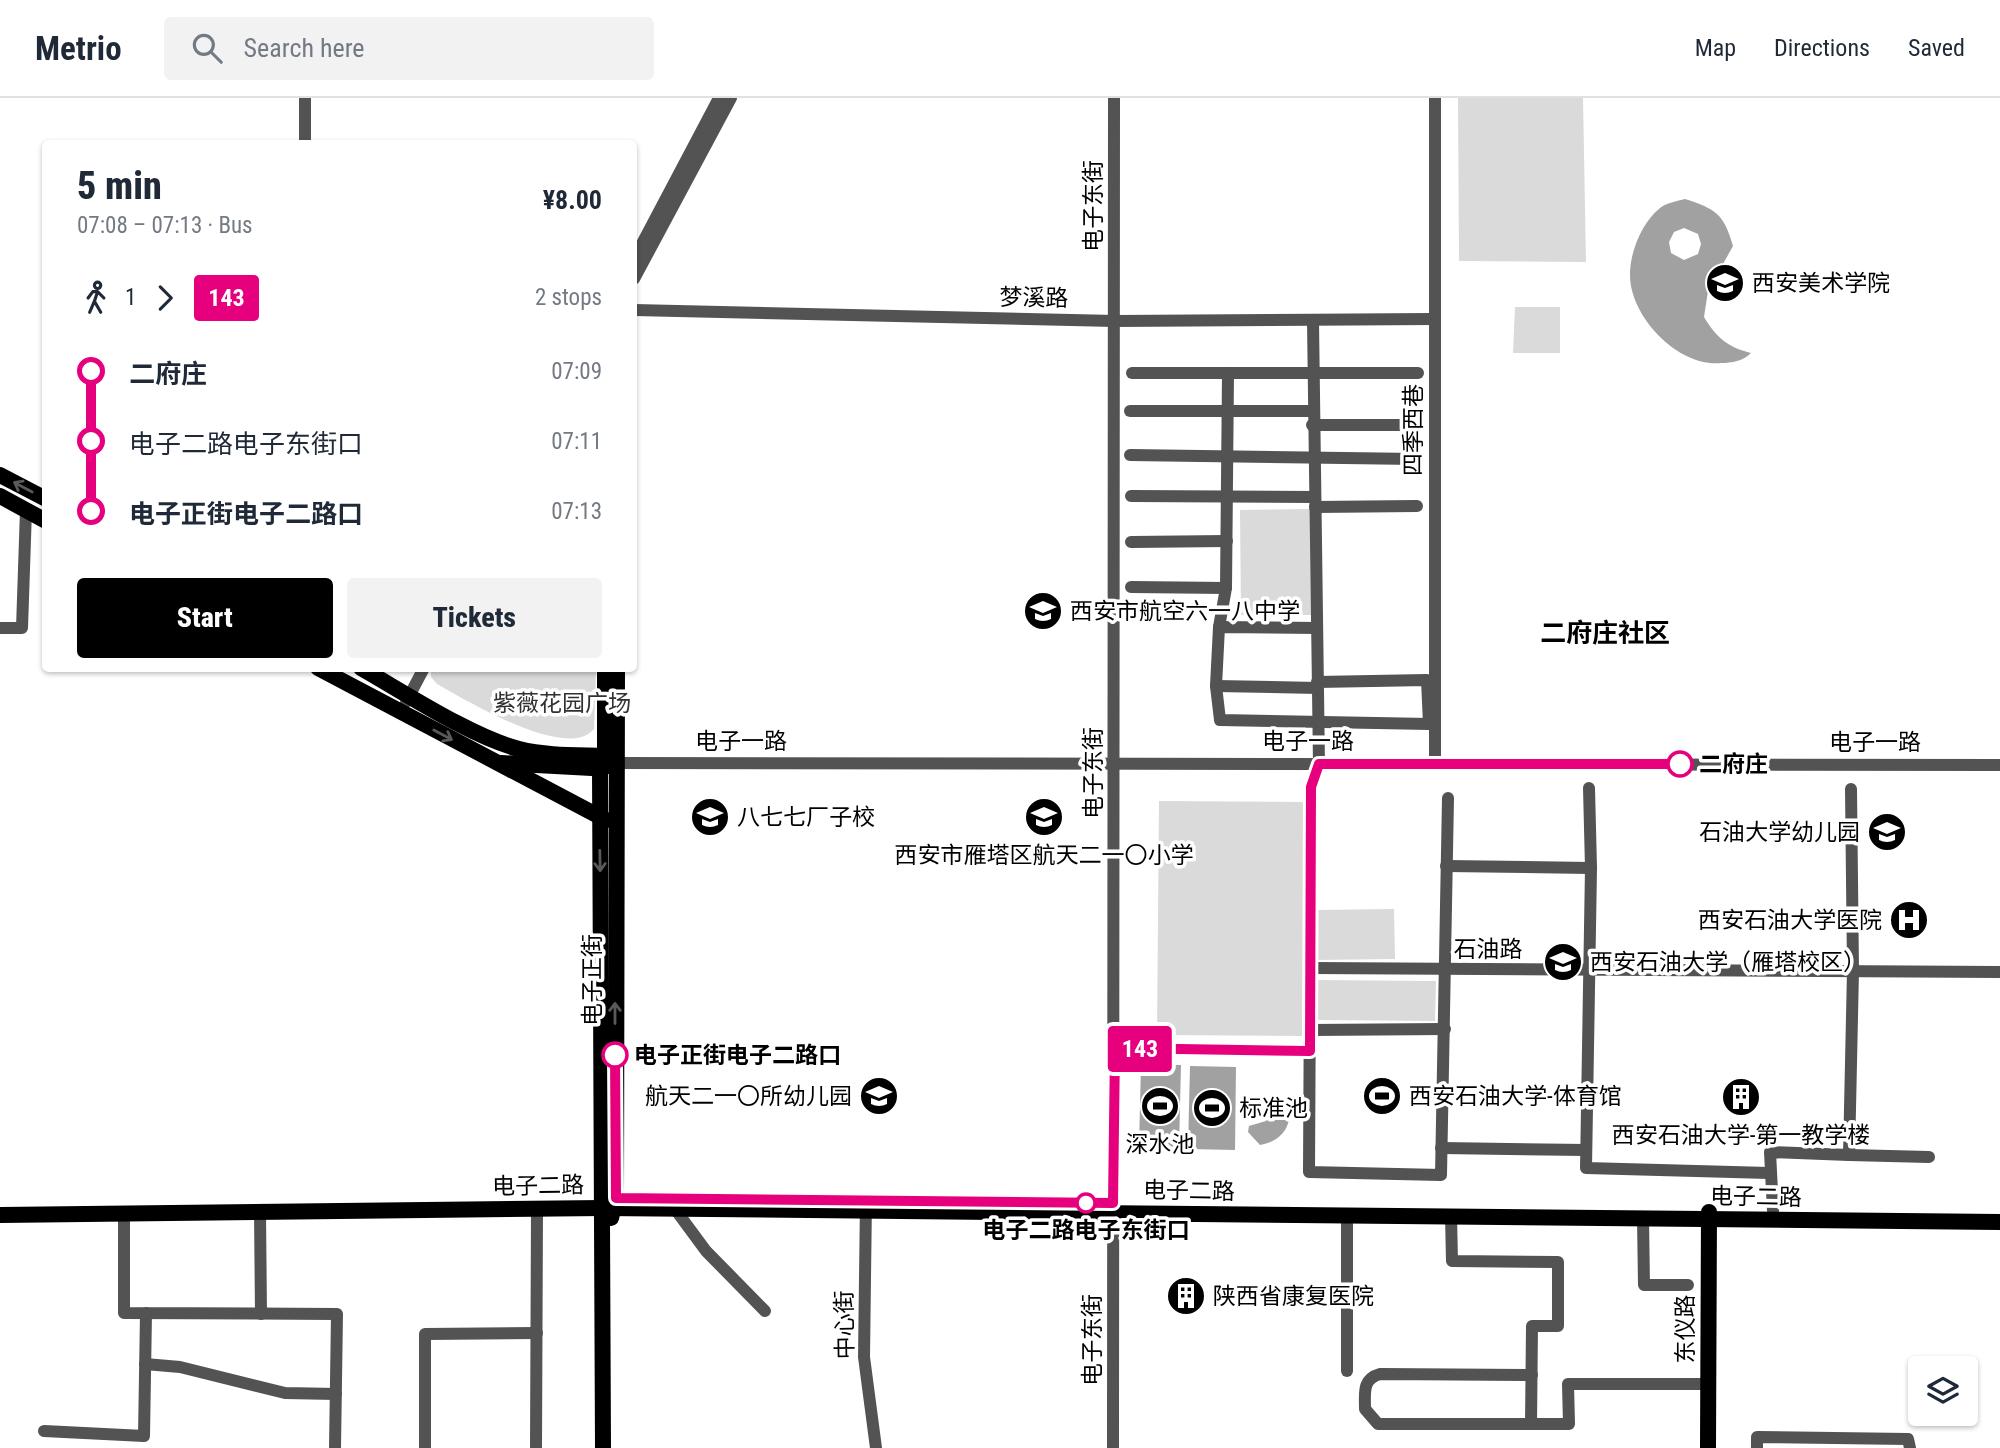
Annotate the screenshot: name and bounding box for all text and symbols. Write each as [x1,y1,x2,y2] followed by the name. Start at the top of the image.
[164,17,654,80] search box
[35,29,122,68] text: Metrio
[188,29,226,67] icon: search
[244,33,365,63] text: Search here
[1695,34,1736,62] text: Map
[1774,34,1870,62] text: Directions
[1908,34,1965,62] text: Saved
[1080,160,1107,252] street label: 电子东街
[77,164,162,208] text: 5 min
[543,185,602,215] text: ¥8.00
[77,212,253,239] text: 07:08 – 07:13 · Bus
[1704,262,1746,304] school or university icon: 西安美术学院
[1752,270,1890,297] place label: 西安美术学院
[77,279,115,317] icon: walk
[146,279,184,317] icon: forward
[125,284,136,311] text: 1
[208,284,245,312] text: 143
[535,284,602,311] text: 2 stops
[999,284,1069,312] street label: 梦溪路
[551,358,602,385] text: 07:09
[129,359,207,389] text: 二府庄
[1400,384,1427,476] street label: 四季西巷
[551,428,602,455] text: 07:11
[129,429,363,459] text: 电子二路电子东街口
[13,480,34,493] one-way arrow
[551,498,602,525] text: 07:13
[129,499,363,529] text: 电子正街电子二路口
[77,578,333,658] button: Start
[347,578,602,658] button: Tickets
[1022,590,1064,632] school or university icon: 西安市航空六一八中学
[1070,598,1300,625] place label: 西安市航空六一八中学
[1540,618,1670,648] district label: 二府庄社区
[493,690,631,717] park label: 紫薇花园广场
[1080,727,1107,819] street label: 电子东街
[695,728,787,755] street label: 电子一路
[1262,728,1354,755] street label: 电子一路
[432,729,453,743] one-way arrow
[1829,729,1921,756] street label: 电子一路
[1667,751,1693,777] marker: 二府庄
[1699,751,1768,778] place label: 二府庄
[689,796,731,838] school or university icon: 八七七厂子校
[1023,796,1065,838] school or university icon: 西安市雁塔区航天二一〇小学
[737,804,875,831] place label: 八七七厂子校
[1866,811,1908,853] school or university icon: 石油大学幼儿园
[1699,819,1860,846] place label: 石油大学幼儿园
[895,842,1194,869] place label: 西安市雁塔区航天二一〇小学
[593,850,607,873] one-way arrow
[1888,899,1930,941] hospital icon: 西安石油大学医院
[1698,907,1882,934] place label: 西安石油大学医院
[579,934,606,1026] street label: 电子正街
[1454,936,1523,963] street label: 石油路
[1542,941,1584,983] school or university icon: 西安石油大学（雁塔校区）
[1590,949,1866,976] place label: 西安石油大学（雁塔校区）
[608,1002,622,1025] one-way arrow
[1100,1026,1180,1072] line badge: 143
[1122,1035,1158,1063] text: 143
[602,1042,628,1068] marker: 电子正街电子二路口
[634,1042,841,1069] place label: 电子正街电子二路口
[858,1075,900,1117] school or university icon: 航天二一〇所幼儿园
[1361,1075,1403,1117] sports icon: 西安石油大学-体育馆
[1720,1076,1762,1118] building icon: 西安石油大学-第一教学楼
[645,1083,852,1110] place label: 航天二一〇所幼儿园
[1409,1083,1622,1110] place label: 西安石油大学-体育馆
[1139,1085,1181,1127] sports icon: 深水池
[1191,1087,1233,1129] sports icon: 标准池
[1239,1095,1308,1122] place label: 标准池
[1612,1122,1870,1149] place label: 西安石油大学-第一教学楼
[1126,1131,1195,1158] place label: 深水池
[492,1172,584,1200] street label: 电子二路
[1143,1177,1235,1205] street label: 电子二路
[1710,1183,1802,1211] street label: 电子二路
[1076,1193,1096,1213] marker: 电子二路电子东街口
[983,1217,1190,1244] place label: 电子二路电子东街口
[1165,1275,1207,1317] building icon: 陕西省康复医院
[1213,1283,1374,1310] place label: 陕西省康复医院
[831,1290,859,1360] street label: 中心街
[1079,1294,1106,1386] street label: 电子东街
[1672,1295,1699,1364] street label: 东仪路
[1908,1356,1978,1426] map controls
[1908,1356,1978,1426] button: layers

